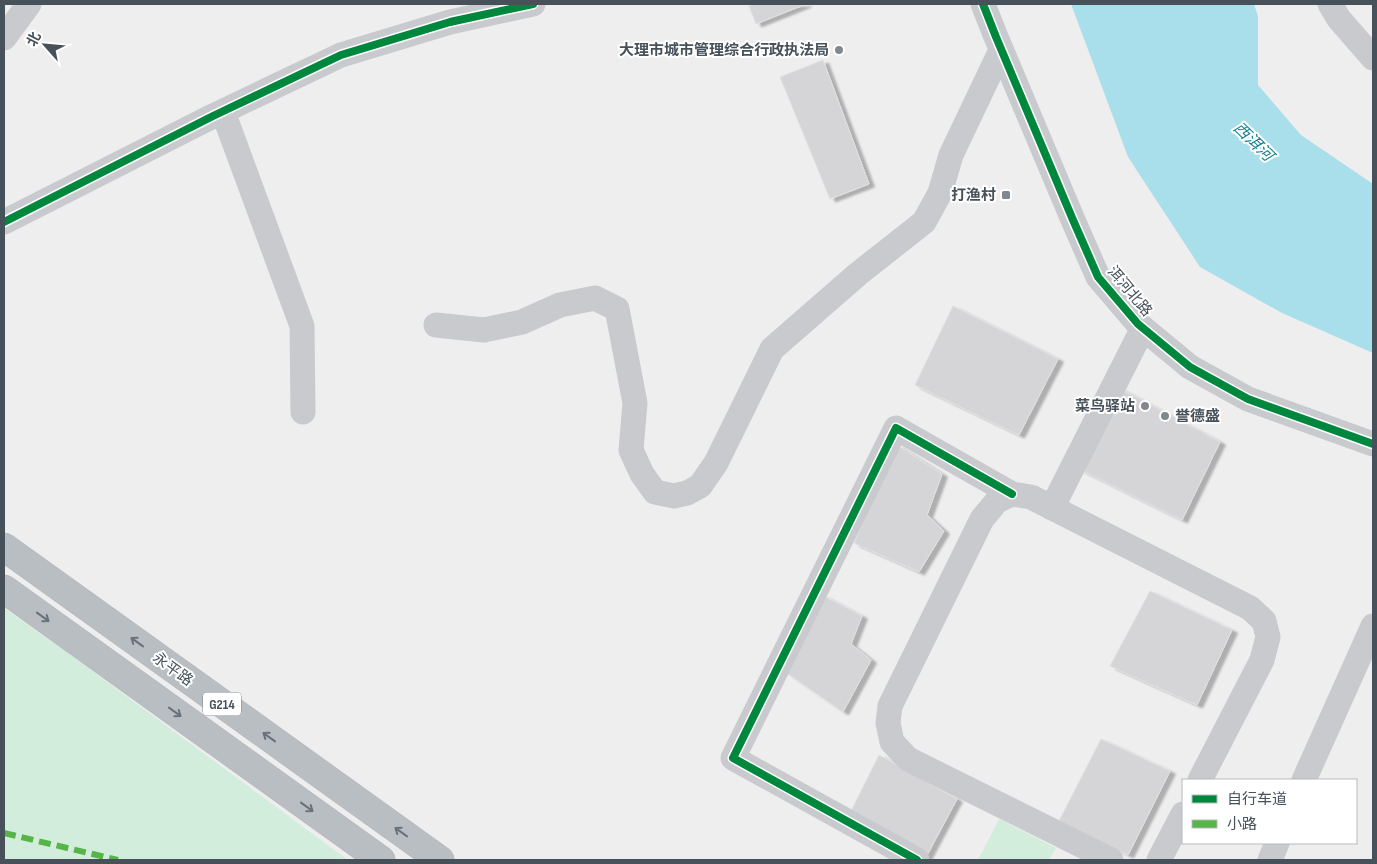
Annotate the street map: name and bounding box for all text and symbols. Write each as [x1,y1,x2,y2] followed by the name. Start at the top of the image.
[20,20,70,70] north arrow
[23,29,45,49] text: 北
[619,41,829,60] place label: 大理市城市管理综合行政执法局
[833,44,845,56] marker: 大理市城市管理综合行政执法局
[1229,119,1279,168] water label: 西洱河
[951,186,996,205] place label: 打渔村
[1000,189,1012,201] marker: 打渔村
[1103,262,1156,320] street label: 洱河北路
[1075,397,1135,416] place label: 菜鸟驿站
[1139,400,1151,412] marker: 菜鸟驿站
[1175,407,1220,426] place label: 誉德盛
[1159,410,1171,422] marker: 誉德盛
[36,612,50,622] one-way arrow
[131,637,144,648] one-way arrow
[149,648,196,690] street label: 永平路
[203,692,241,716] road number: G214
[168,707,182,717] one-way arrow
[262,732,276,742] one-way arrow
[1182,779,1357,844] legend
[1227,790,1287,809] text: 自行车道
[300,802,314,812] one-way arrow
[1227,815,1257,834] text: 小路
[394,827,408,837] one-way arrow

